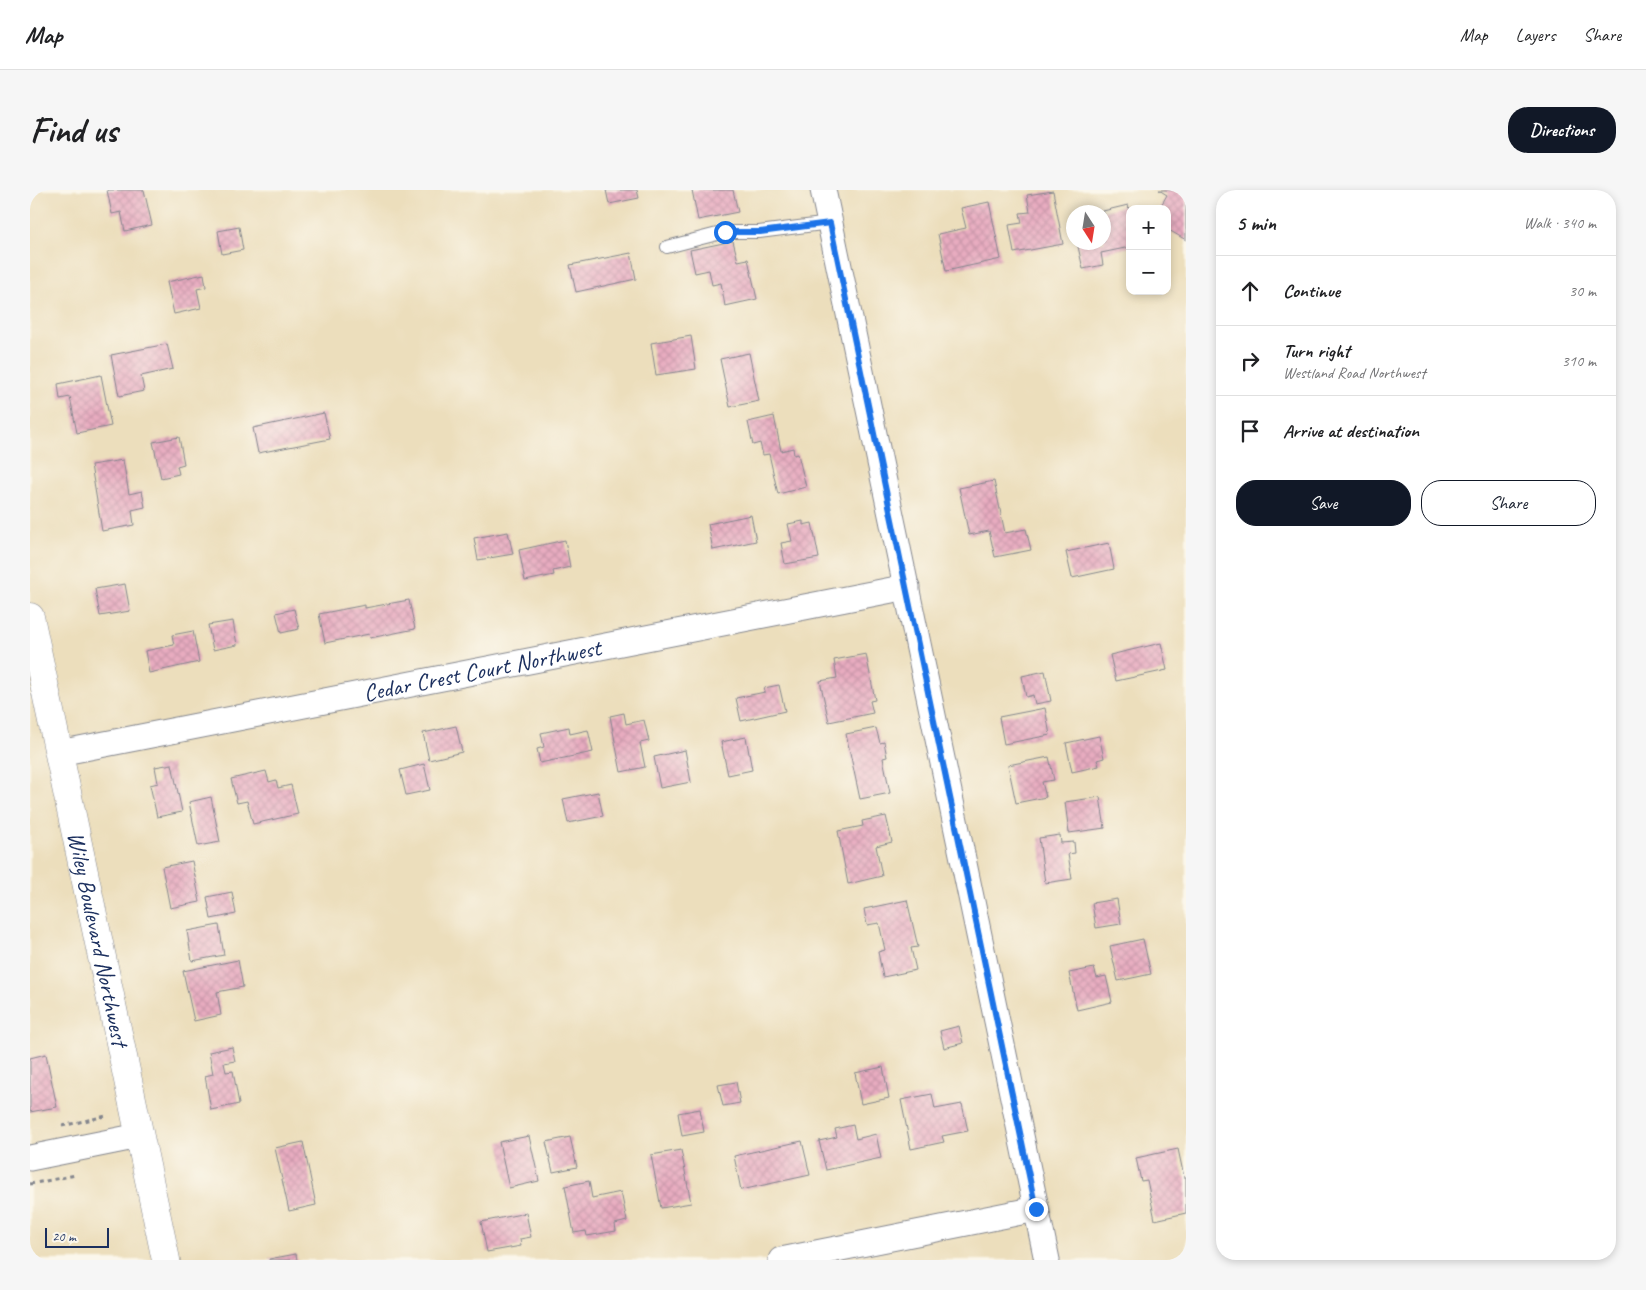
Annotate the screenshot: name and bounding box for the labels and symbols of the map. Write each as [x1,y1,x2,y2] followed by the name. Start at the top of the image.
[1066,205,1111,250] north arrow
[714,221,737,244] route start
[361,632,605,708] street label: Cedar Crest Court Northwest
[61,829,136,1052] street label: Wiley Boulevard Northwest
[1025,1198,1048,1221] route end
[45,1225,109,1248] scale bar

